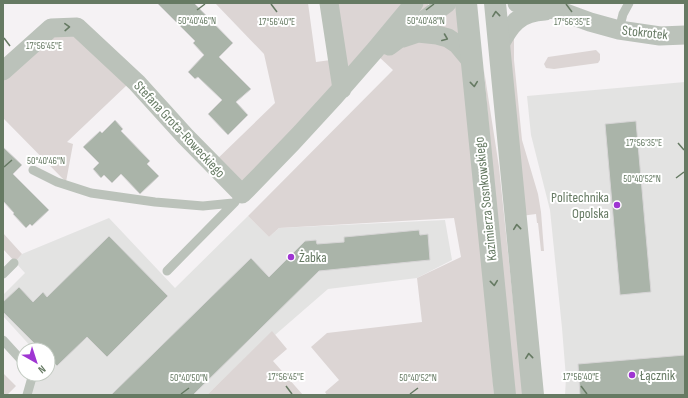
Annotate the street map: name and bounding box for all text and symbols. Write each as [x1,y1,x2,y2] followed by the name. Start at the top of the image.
[492,11,501,17] one-way arrow
[178,15,216,27] text: 50°40'46"N
[407,15,445,27] text: 50°40'48"N
[259,16,295,28] text: 17°56'40"E
[554,16,590,28] text: 17°56'35"E
[621,22,669,43] street label: Stokrotek
[64,23,70,32] one-way arrow
[442,34,449,42] one-way arrow
[26,40,62,52] text: 17°56'45"E
[130,77,229,181] street label: Stefana Grota-Roweckiego
[469,81,478,87] one-way arrow
[471,136,500,262] street label: Kazimierza Sosnkowskiego
[626,137,662,149] text: 17°56'35"E
[27,155,65,167] text: 50°40'46"N
[623,173,661,185] text: 50°40'52"N
[551,189,609,222] place label: Politechnika Opolska
[612,200,622,210] marker: Politechnika Opolska
[513,224,522,230] one-way arrow
[299,249,327,266] place label: Żabka
[286,252,296,262] marker: Żabka
[489,280,498,286] one-way arrow
[16,342,56,382] north arrow
[525,353,534,359] one-way arrow
[36,362,48,376] text: N
[639,367,676,384] place label: Łącznik
[627,370,637,380] marker: Łącznik
[268,371,304,383] text: 17°56'45"E
[563,371,599,383] text: 17°56'40"E
[170,372,208,384] text: 50°40'50"N
[399,372,437,384] text: 50°40'52"N

